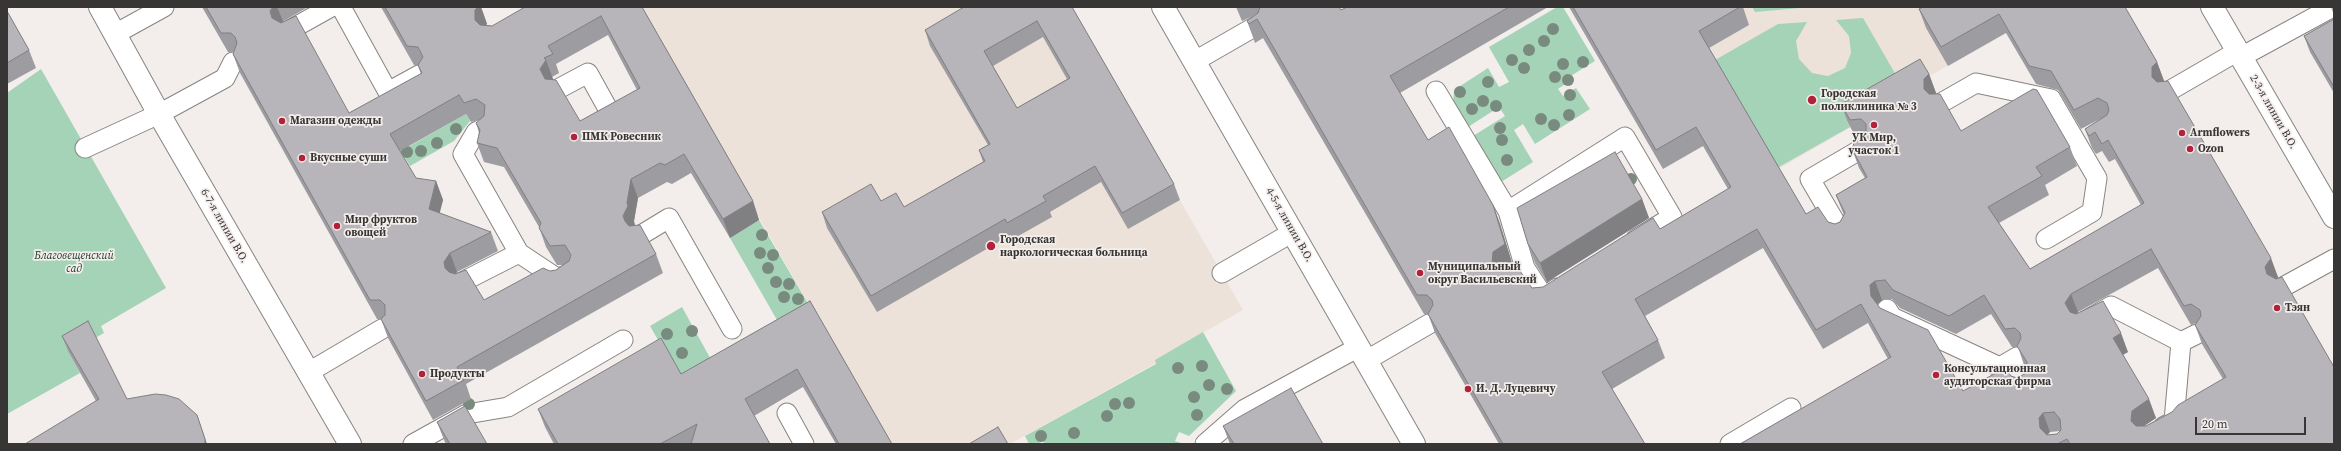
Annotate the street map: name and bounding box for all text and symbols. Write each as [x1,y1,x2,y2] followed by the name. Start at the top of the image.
[2246,73,2300,151] street label: 2-3-я линии В.О.
[1821,87,1917,113] place label: Городская поликлиника № 3
[1806,94,1818,106] marker: Городская поликлиника № 3
[290,114,381,128] place label: Магазин одежды
[277,116,287,126] marker: Магазин одежды
[1869,120,1879,130] marker: УК Мир, участок 1
[2190,126,2250,140] place label: Armflowers
[2177,128,2187,138] marker: Armflowers
[582,130,661,144] place label: ПМК Ровесник
[1849,131,1899,157] place label: УК Мир, участок 1
[569,132,579,142] marker: ПМК Ровесник
[2198,142,2224,156] place label: Ozon
[2185,144,2195,154] marker: Ozon
[310,151,387,165] place label: Вкусные суши
[297,153,307,163] marker: Вкусные суши
[1262,186,1316,264] street label: 4-5-я линии В.О.
[197,187,251,265] street label: 6-7-я линии В.О.
[345,213,417,239] place label: Мир фруктов овощей
[332,221,342,231] marker: Мир фруктов овощей
[1000,233,1147,259] place label: Городская наркологическая больница
[985,240,997,252] marker: Городская наркологическая больница
[34,249,114,275] park label: Благовещенский сад
[1428,260,1537,286] place label: Муниципальный округ Васильевский
[1415,268,1425,278] marker: Муниципальный округ Васильевский
[2285,301,2310,315] place label: Тэян
[2272,303,2282,313] marker: Тэян
[1944,362,2051,388] place label: Консультационная аудиторская фирма
[430,367,485,381] place label: Продукты
[417,369,427,379] marker: Продукты
[1931,370,1941,380] marker: Консультационная аудиторская фирма
[1476,382,1556,396] place label: И. Д. Луцевичу
[1463,384,1473,394] marker: И. Д. Луцевичу
[2197,409,2308,435] scale bar
[2202,416,2228,432] text: 20 m

